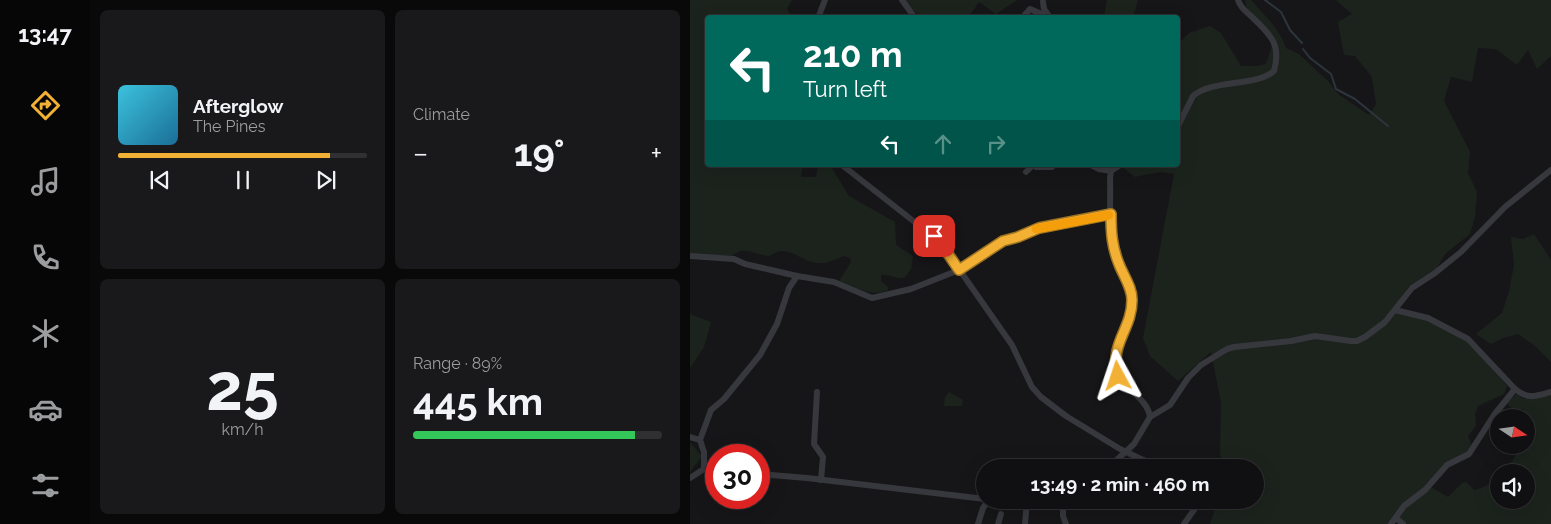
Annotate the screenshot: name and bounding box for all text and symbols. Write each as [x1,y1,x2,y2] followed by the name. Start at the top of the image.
[18,21,72,47] text: 13:47
[803,34,903,75] text: 210 m
[720,35,785,100] icon: left
[803,76,887,102] text: Turn left
[28,88,63,123] icon: directions
[193,95,283,117] text: Afterglow
[413,105,470,124] text: Climate
[193,117,265,136] text: The Pines
[514,130,565,175] text: 19°
[876,130,904,158] icon: left
[929,130,957,158] icon: ahead
[982,130,1010,158] icon: right
[413,137,428,170] text: −
[650,137,662,170] text: +
[28,164,63,199] icon: music
[146,166,174,194] icon: previous
[229,166,257,194] icon: pause
[312,166,340,194] icon: next
[913,215,955,257] pin
[920,222,948,250] icon: arrive
[28,240,63,275] icon: phone
[28,316,63,351] icon: climate
[206,349,279,425] text: 25
[1091,349,1143,401] position arrow
[413,354,502,373] text: Range · 89%
[413,379,543,424] text: 445 km
[28,392,63,427] icon: car
[1490,409,1535,454] north arrow
[1490,409,1535,509] map controls
[221,420,264,439] text: km/h
[705,444,770,509] speed limit sign: 30
[1490,464,1535,509] button: sound
[28,468,63,503] icon: filters
[1030,473,1210,495] text: 13:49 · 2 min · 460 m

